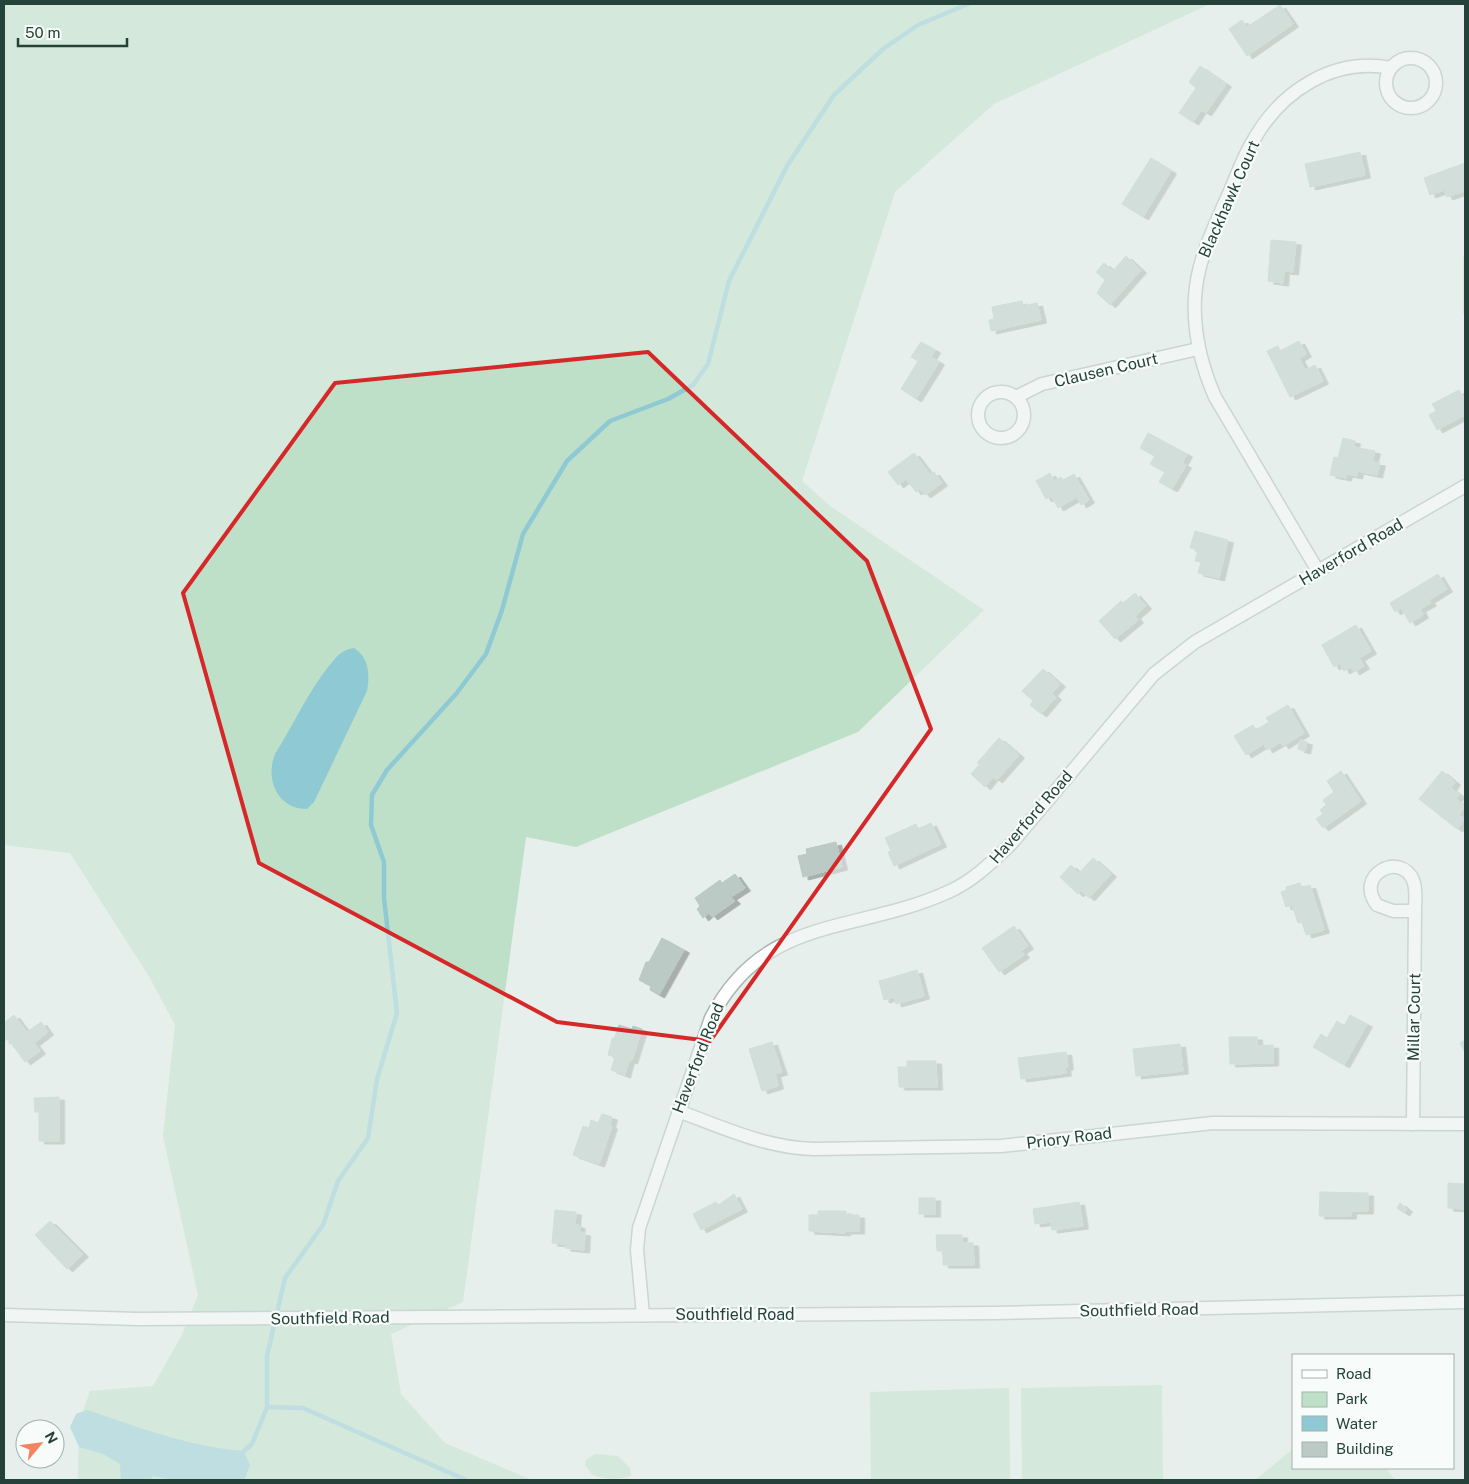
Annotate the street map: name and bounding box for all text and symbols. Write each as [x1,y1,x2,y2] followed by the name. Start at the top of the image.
[18,15,126,47] scale bar
[25,24,60,41] text: 50 m
[1195,137,1263,261] street label: Blackhawk Court
[1052,349,1160,391] street label: Clausen Court
[1296,515,1406,589] street label: Haverford Road
[985,767,1077,867] street label: Haverford Road
[1404,973,1424,1061] street label: Millar Court
[668,1000,728,1116] street label: Haverford Road
[1025,1123,1113,1153] street label: Priory Road
[1079,1299,1199,1321] street label: Southfield Road
[675,1305,795,1324] street label: Southfield Road
[270,1307,390,1329] street label: Southfield Road
[1292,1354,1454,1469] legend
[1336,1365,1372,1382] text: Road
[1336,1390,1368,1407] text: Park
[1336,1415,1378,1432] text: Water
[15,1419,65,1469] north arrow
[42,1429,61,1446] text: N
[1336,1440,1394,1457] text: Building

